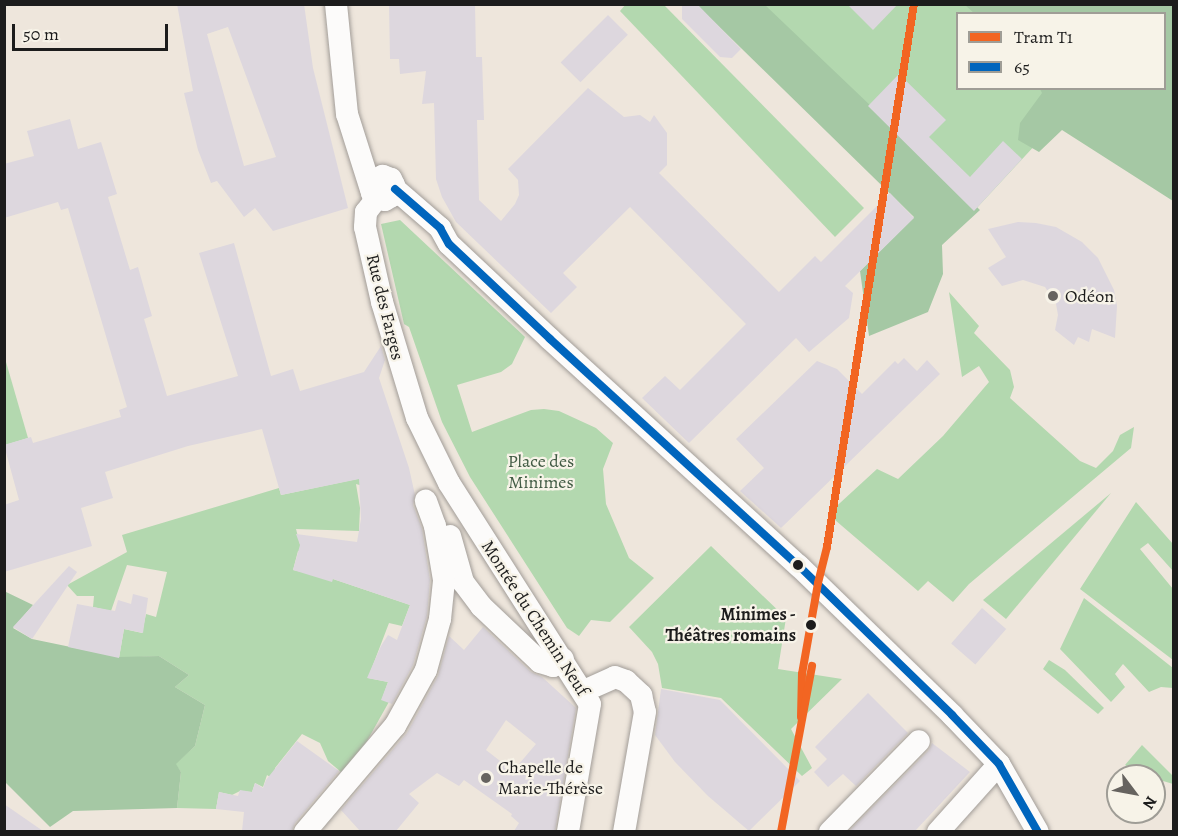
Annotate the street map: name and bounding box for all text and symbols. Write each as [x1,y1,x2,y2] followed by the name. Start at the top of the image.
[15,12,171,50] scale bar
[956,12,1166,90] legend
[23,22,59,46] text: 50 m
[1014,25,1073,49] text: Tram T1
[1014,55,1030,79] text: 65
[361,252,409,362] street label: Rue des Farges
[1065,285,1114,307] place label: Odéon
[1046,289,1060,303] marker: Odéon
[508,451,574,494] park label: Place des Minimes
[477,536,593,700] street label: Montée du Chemin Neuf
[792,559,804,571] unlabelled marker
[666,604,796,646] place label: Minimes - Théâtres romains
[801,615,821,635] marker: Minimes - Théâtres romains
[498,757,603,800] place label: Chapelle de Marie-Thérèse
[1106,764,1166,824] north arrow
[479,771,493,785] marker: Chapelle de Marie-Thérèse
[1137,792,1162,813] text: N

